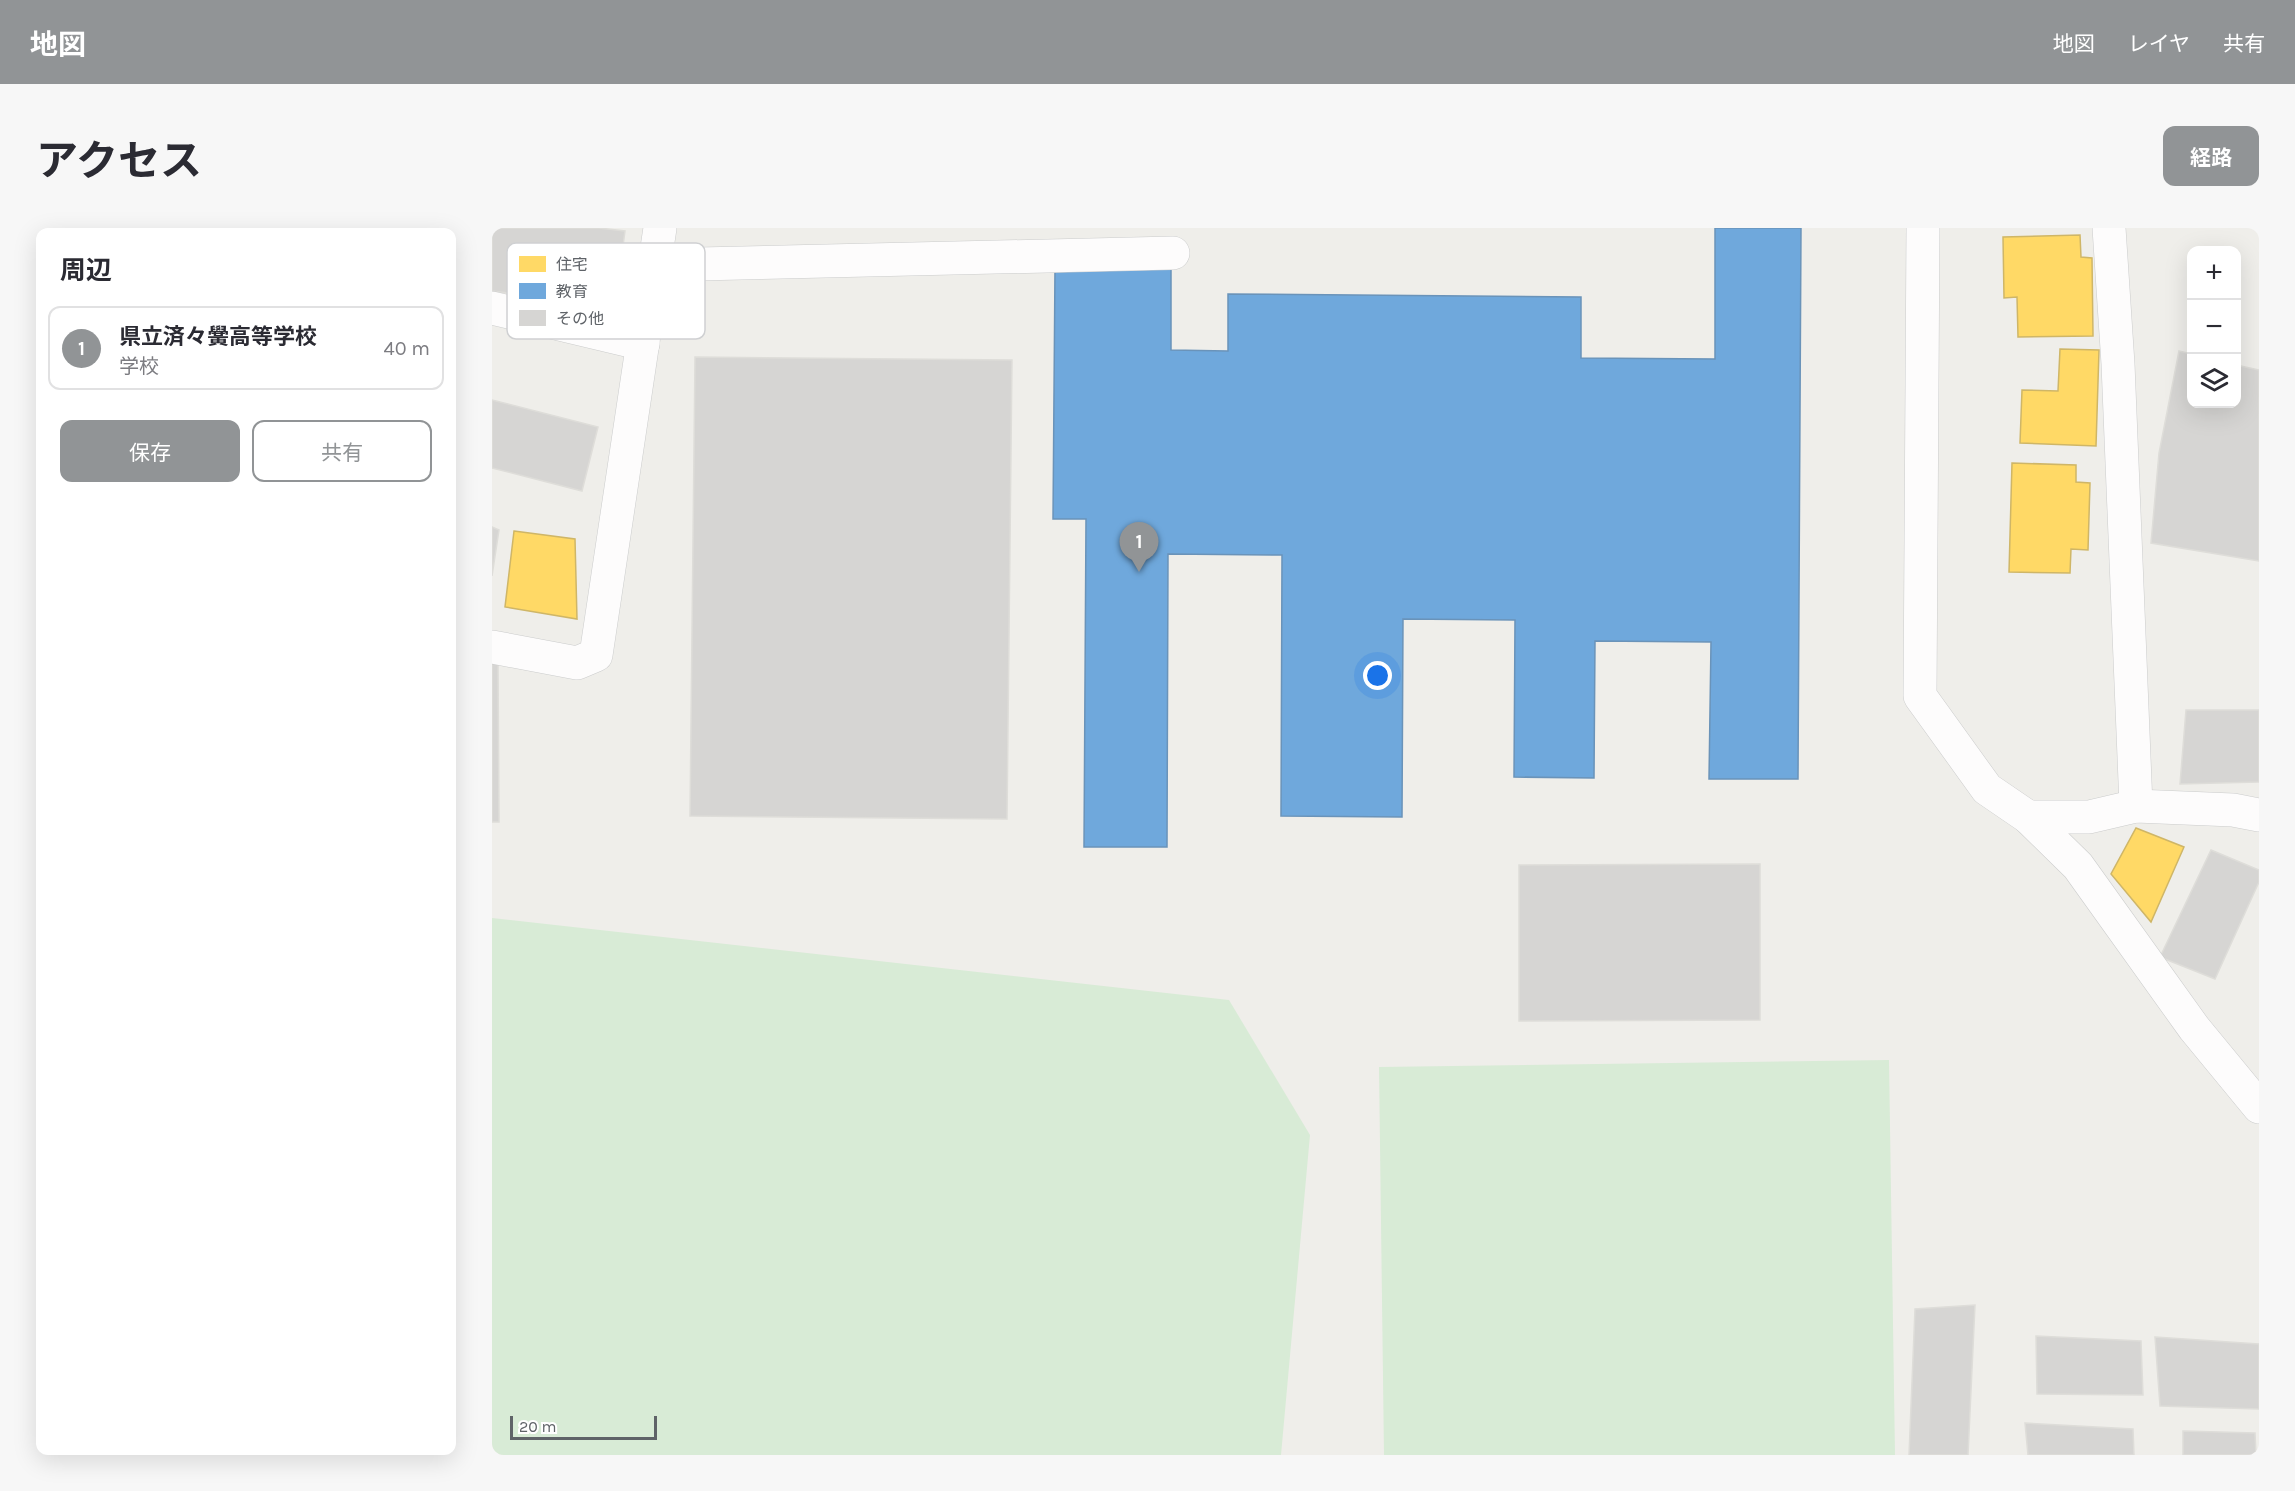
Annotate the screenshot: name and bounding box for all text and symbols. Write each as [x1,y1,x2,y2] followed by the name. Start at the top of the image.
[30,28,86,61] text: 地図
[2053,32,2095,56] text: 地図
[2128,32,2190,56] text: レイヤ
[2223,32,2265,56] text: 共有
[2163,126,2259,186] button: 経路
[36,136,202,186] text: アクセス
[507,243,705,339] legend
[2187,246,2241,408] map controls
[2187,246,2241,300] button: +
[60,255,112,286] text: 周辺
[556,255,588,274] text: 住宅
[556,282,588,301] text: 教育
[2187,300,2241,354] button: −
[556,309,604,328] text: その他
[119,324,317,350] text: 県立済々黌高等学校
[78,337,85,360] text: 1
[384,337,430,360] text: 40 m
[2187,354,2241,408] button: layers
[119,355,159,378] text: 学校
[60,420,240,482] button: 保存
[252,420,432,482] button: 共有
[1120,522,1158,572] pin: 1
[1363,661,1392,690] your location
[510,1413,657,1440] scale bar
[519,1417,557,1436] text: 20 m

